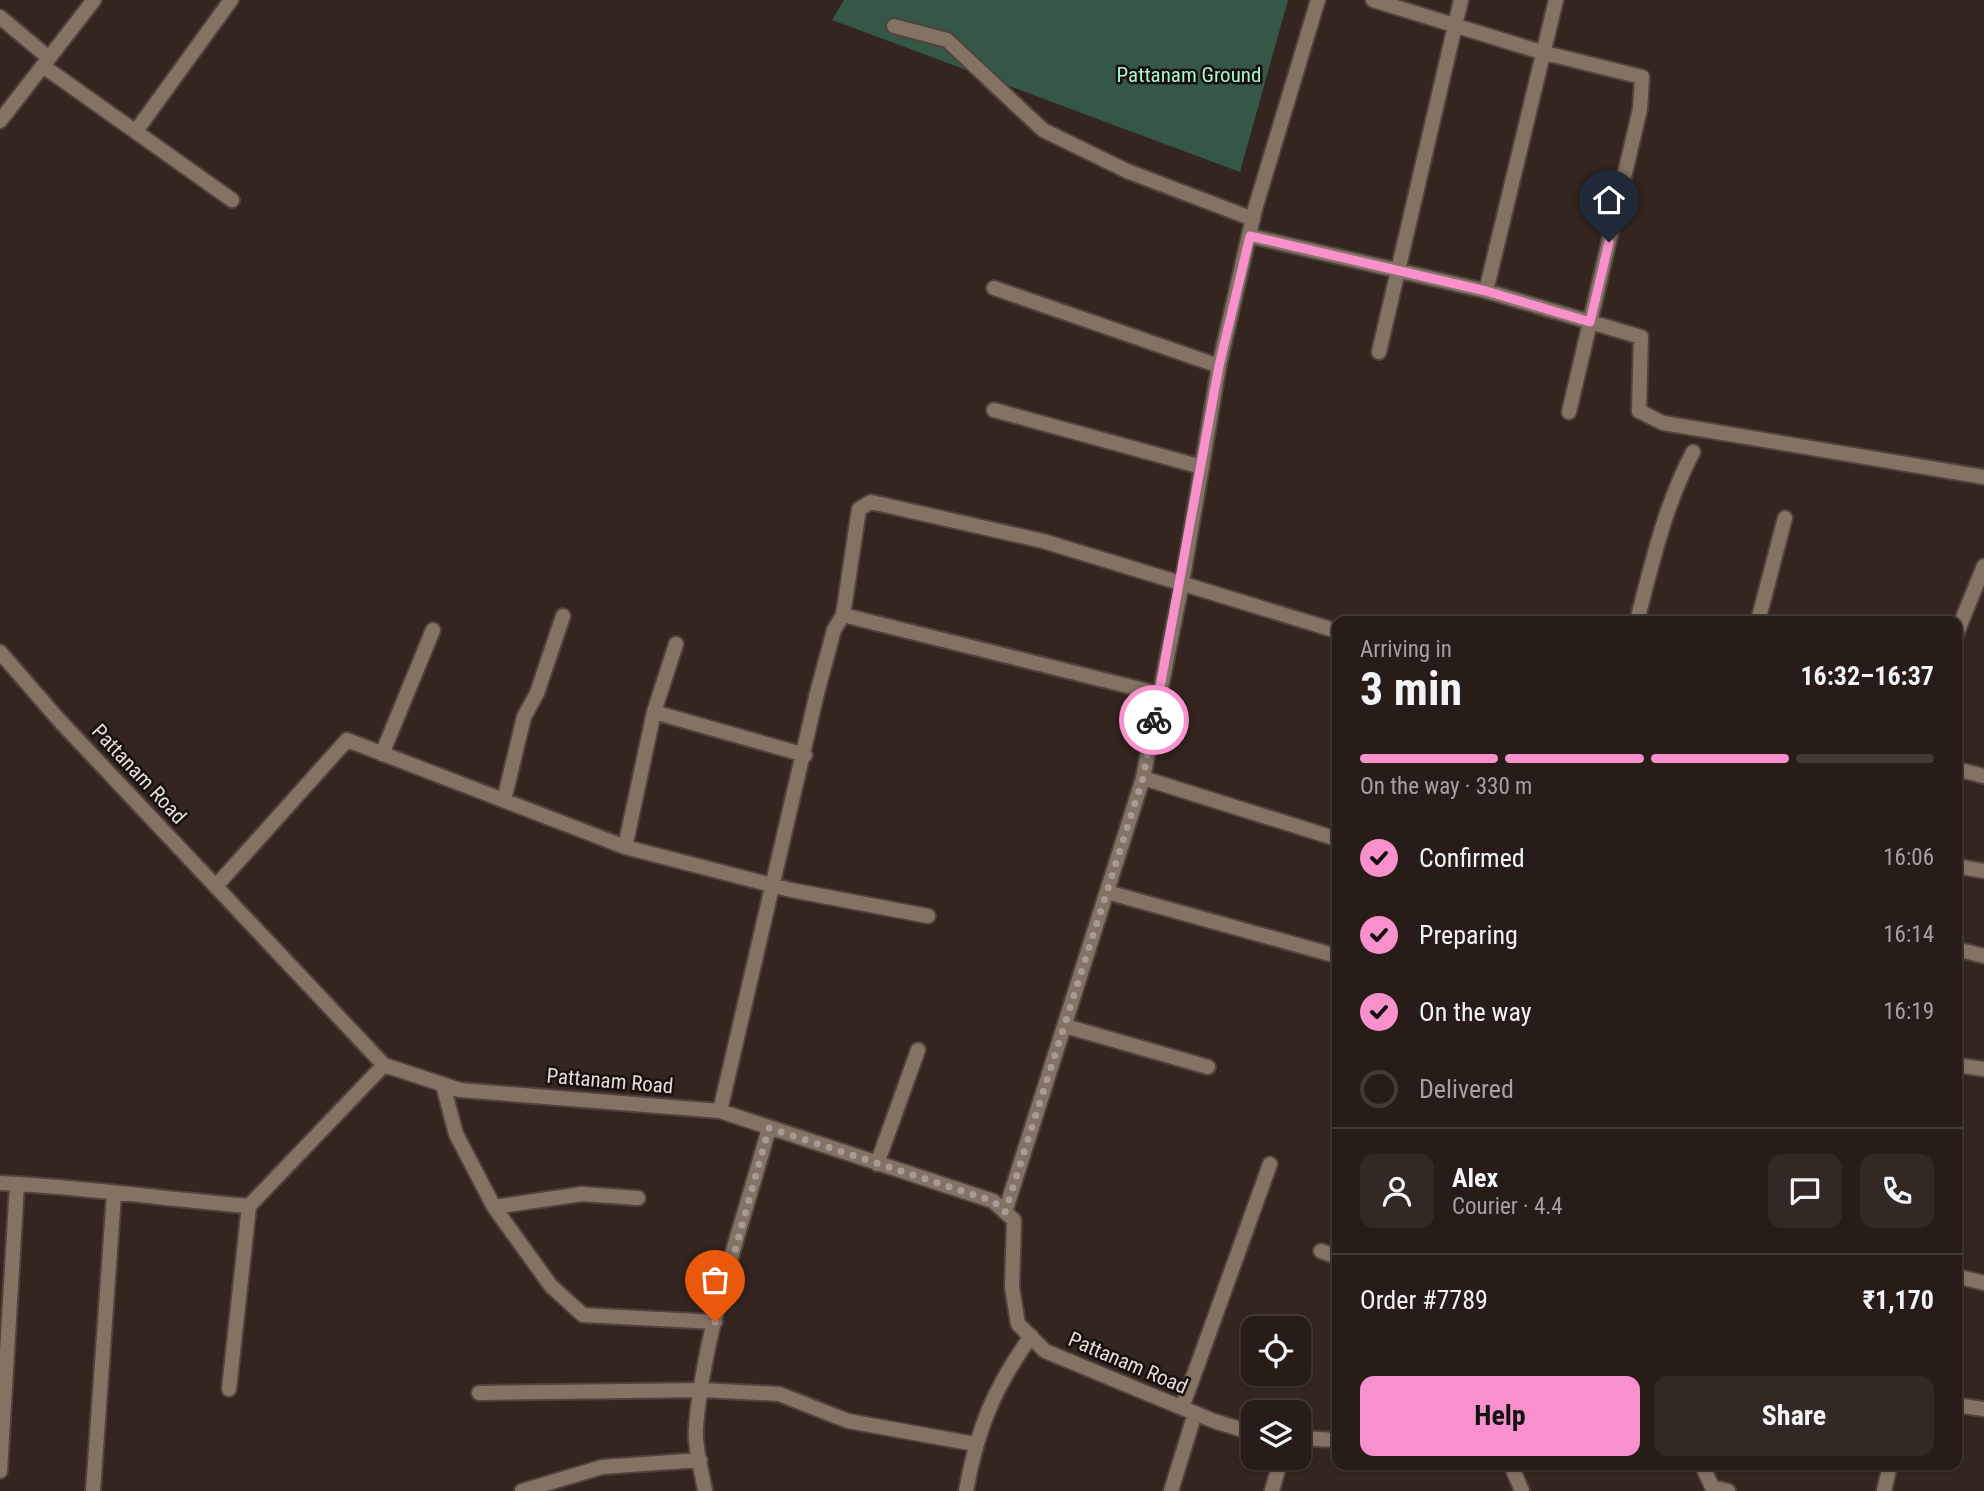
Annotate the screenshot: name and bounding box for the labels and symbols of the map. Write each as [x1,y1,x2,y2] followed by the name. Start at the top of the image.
[1117,63,1261,87] park label: Pattanam Ground
[1579,170,1639,242] pin
[1119,685,1189,755] courier
[87,719,191,829] street label: Pattanam Road
[546,1064,674,1098] street label: Pattanam Road
[685,1250,745,1322] pin
[1065,1327,1191,1399] street label: Pattanam Road

